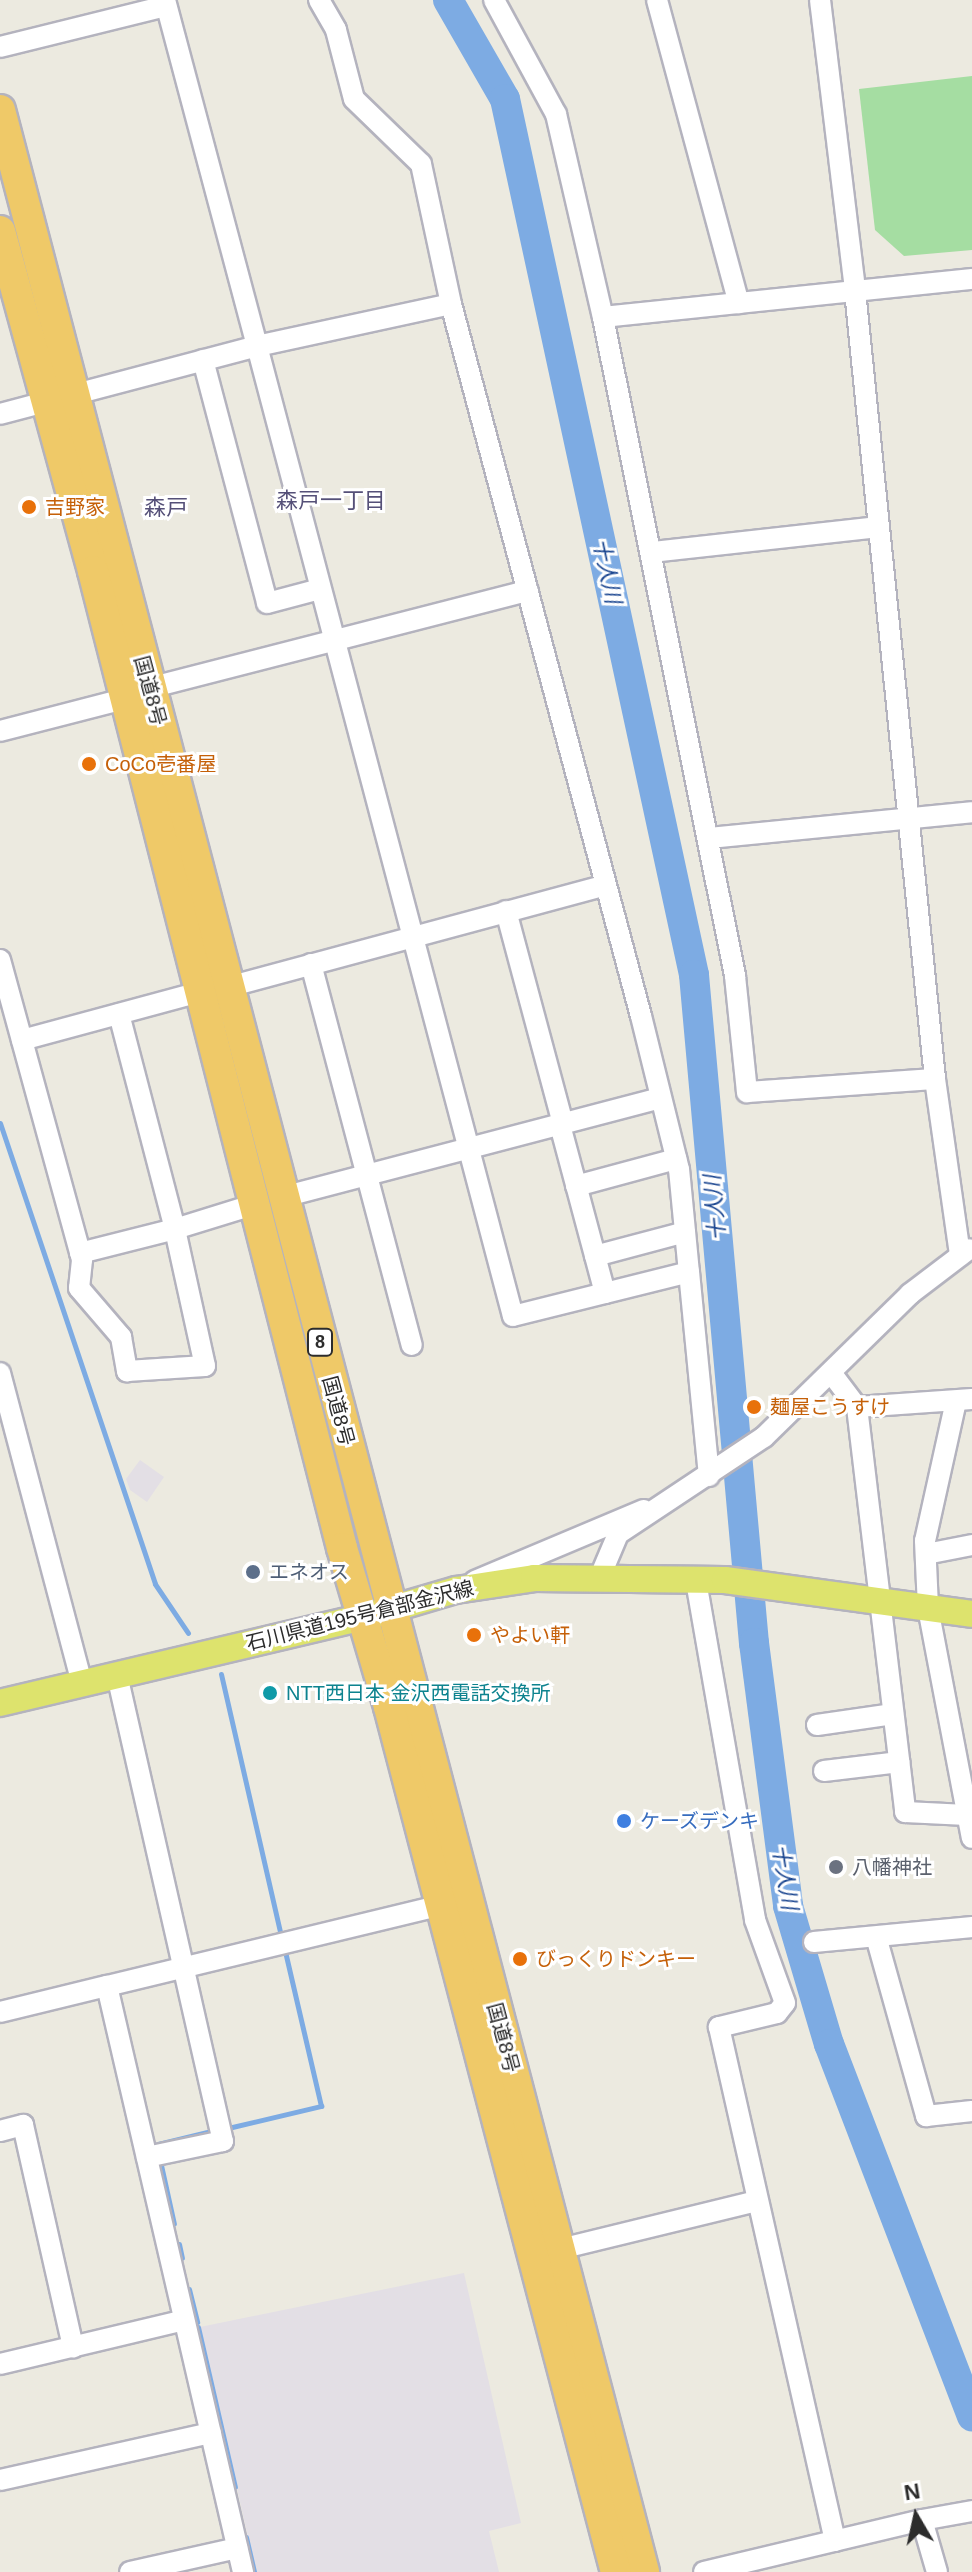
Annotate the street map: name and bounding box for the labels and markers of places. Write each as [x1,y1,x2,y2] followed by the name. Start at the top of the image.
[45,495,105,519] place label: 吉野家
[20,498,38,516] marker: 吉野家
[105,752,216,776] place label: CoCo壱番屋
[80,755,98,773] marker: CoCo壱番屋
[770,1395,890,1419] place label: 麺屋こうすけ
[745,1398,763,1416] marker: 麺屋こうすけ
[269,1560,349,1584] place label: エネオス
[244,1563,262,1581] marker: エネオス
[490,1623,570,1647] place label: やよい軒
[465,1626,483,1644] marker: やよい軒
[286,1681,550,1705] place label: NTT西日本 金沢西電話交換所
[261,1684,279,1702] marker: NTT西日本 金沢西電話交換所
[640,1809,760,1833] place label: ケーズデンキ
[615,1812,633,1830] marker: ケーズデンキ
[852,1855,932,1879] place label: 八幡神社
[827,1858,845,1876] marker: 八幡神社
[536,1947,696,1971] place label: びっくりドンキー
[511,1950,529,1968] marker: びっくりドンキー

